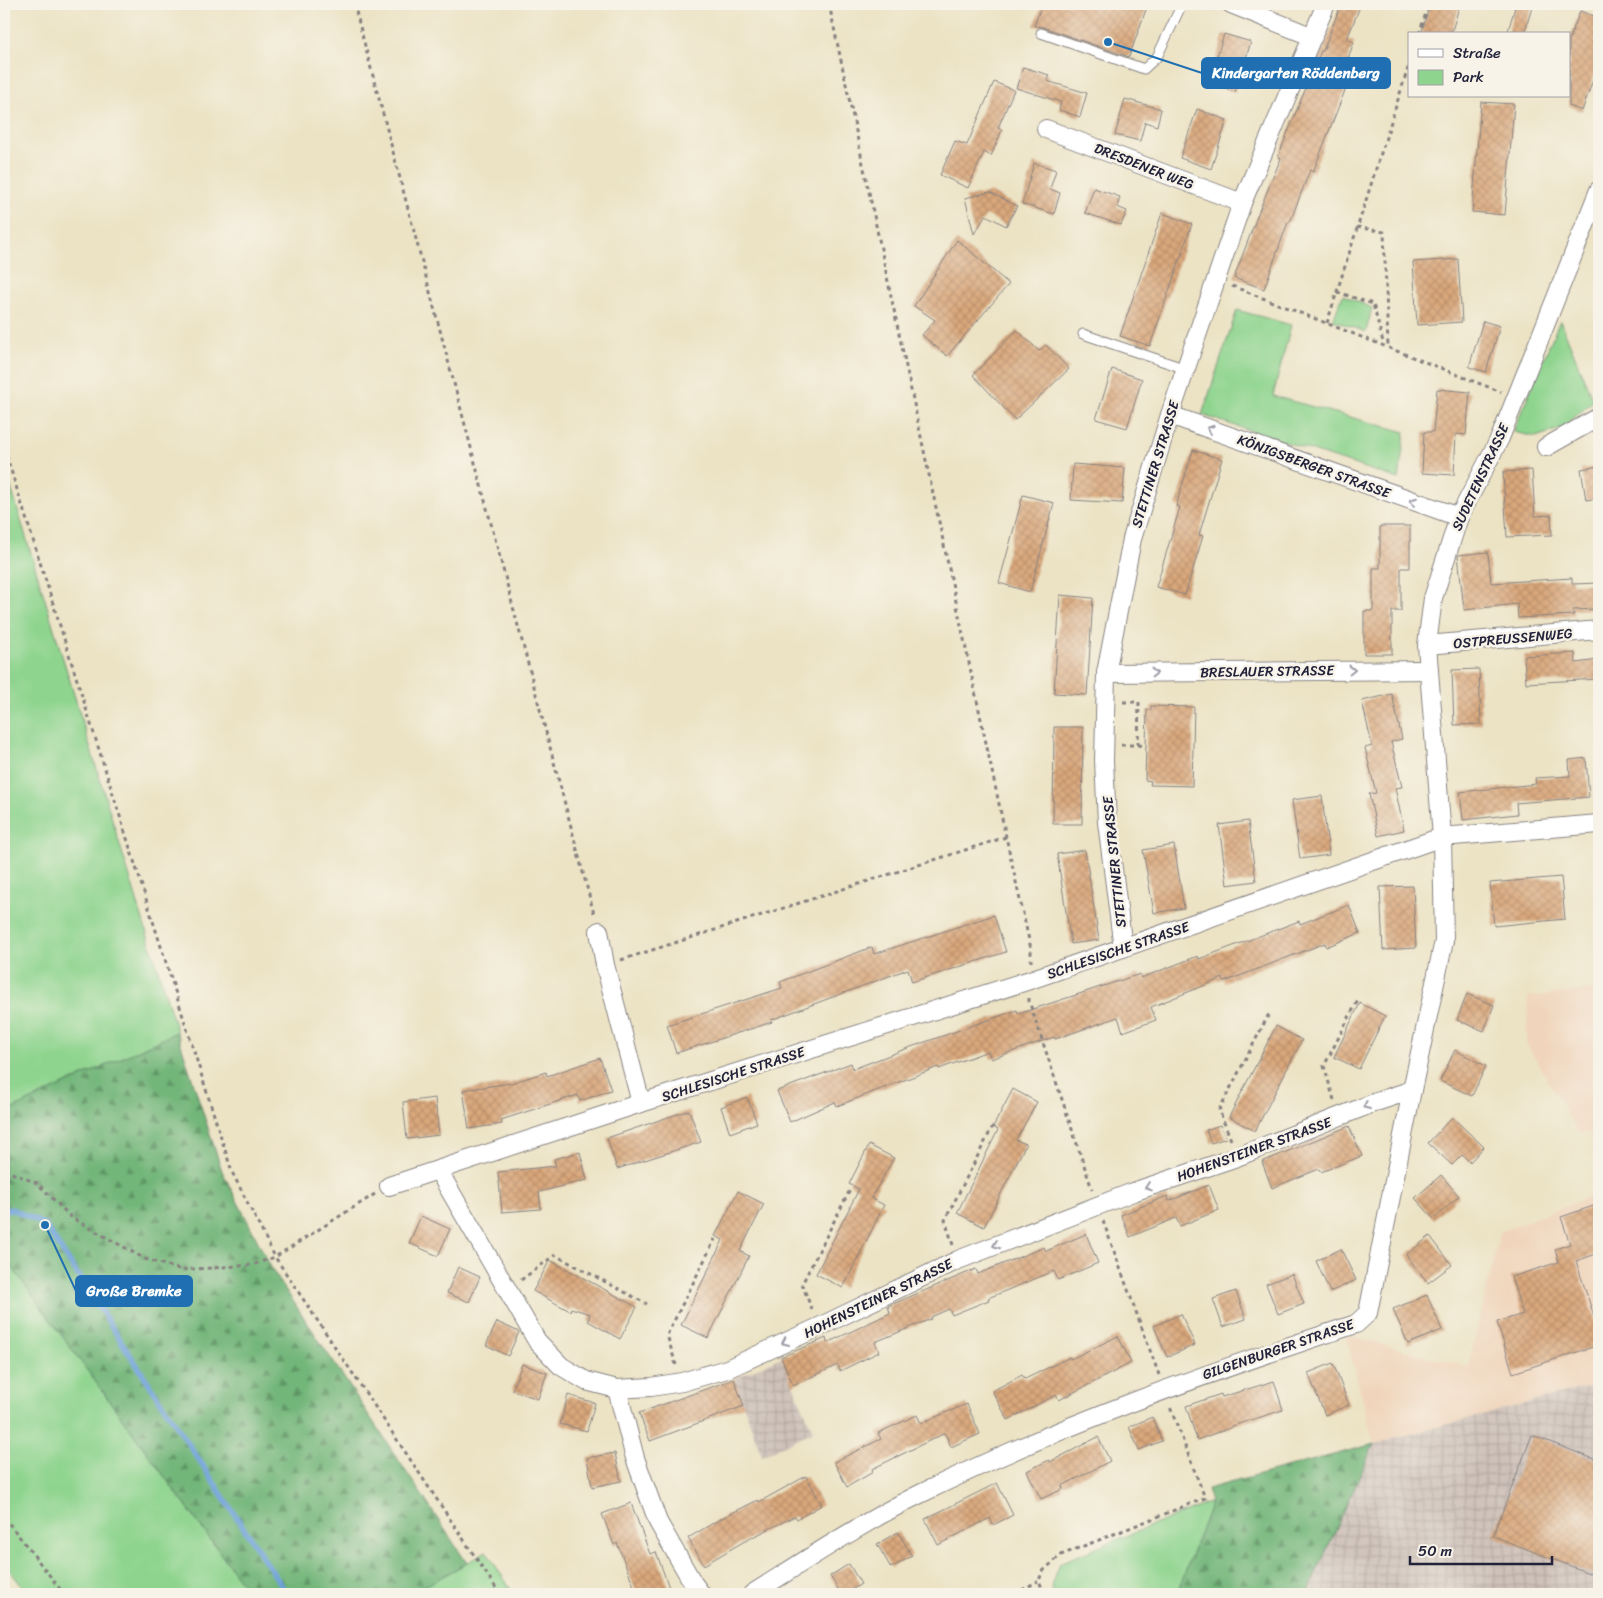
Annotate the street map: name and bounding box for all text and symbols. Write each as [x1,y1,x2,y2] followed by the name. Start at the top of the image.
[1408,32,1570,98] legend
[1453,40,1501,66] text: Straße
[1202,58,1390,88] callout: Kindergarten Röddenberg
[1211,60,1380,86] text: Kindergarten Röddenberg
[1453,64,1484,90] text: Park
[1090,136,1198,197] street label: DRESDENER WEG
[1124,396,1187,531] street label: STETTINER STRASSE
[1445,418,1517,535] street label: SUDETENSTRASSE
[1207,425,1215,435] one-way arrow
[1234,427,1395,506] street label: KÖNIGSBERGER STRASSE
[1409,497,1418,507] one-way arrow
[1452,621,1574,656] street label: OSTPREUSSENWEG
[1200,658,1335,685] street label: BRESLAUER STRASSE
[1348,665,1356,675] one-way arrow
[1151,667,1159,678] one-way arrow
[1095,794,1134,929] street label: STETTINER STRASSE
[1044,914,1194,987] street label: SCHLESISCHE STRASSE
[658,1039,809,1109] street label: SCHLESISCHE STRASSE
[1362,1100,1371,1111] one-way arrow
[1173,1109,1336,1189] street label: HOHENSTEINER STRASSE
[1144,1181,1153,1191] one-way arrow
[992,1239,1001,1249] one-way arrow
[799,1251,958,1345] street label: HOHENSTEINER STRASSE
[76,1276,192,1306] callout: Große Bremke
[85,1278,182,1304] text: Große Bremke
[1199,1311,1358,1387] street label: GILGENBURGER STRASSE
[781,1336,790,1347] one-way arrow
[1410,1533,1553,1565] scale bar
[1418,1538,1453,1564] text: 50 m

